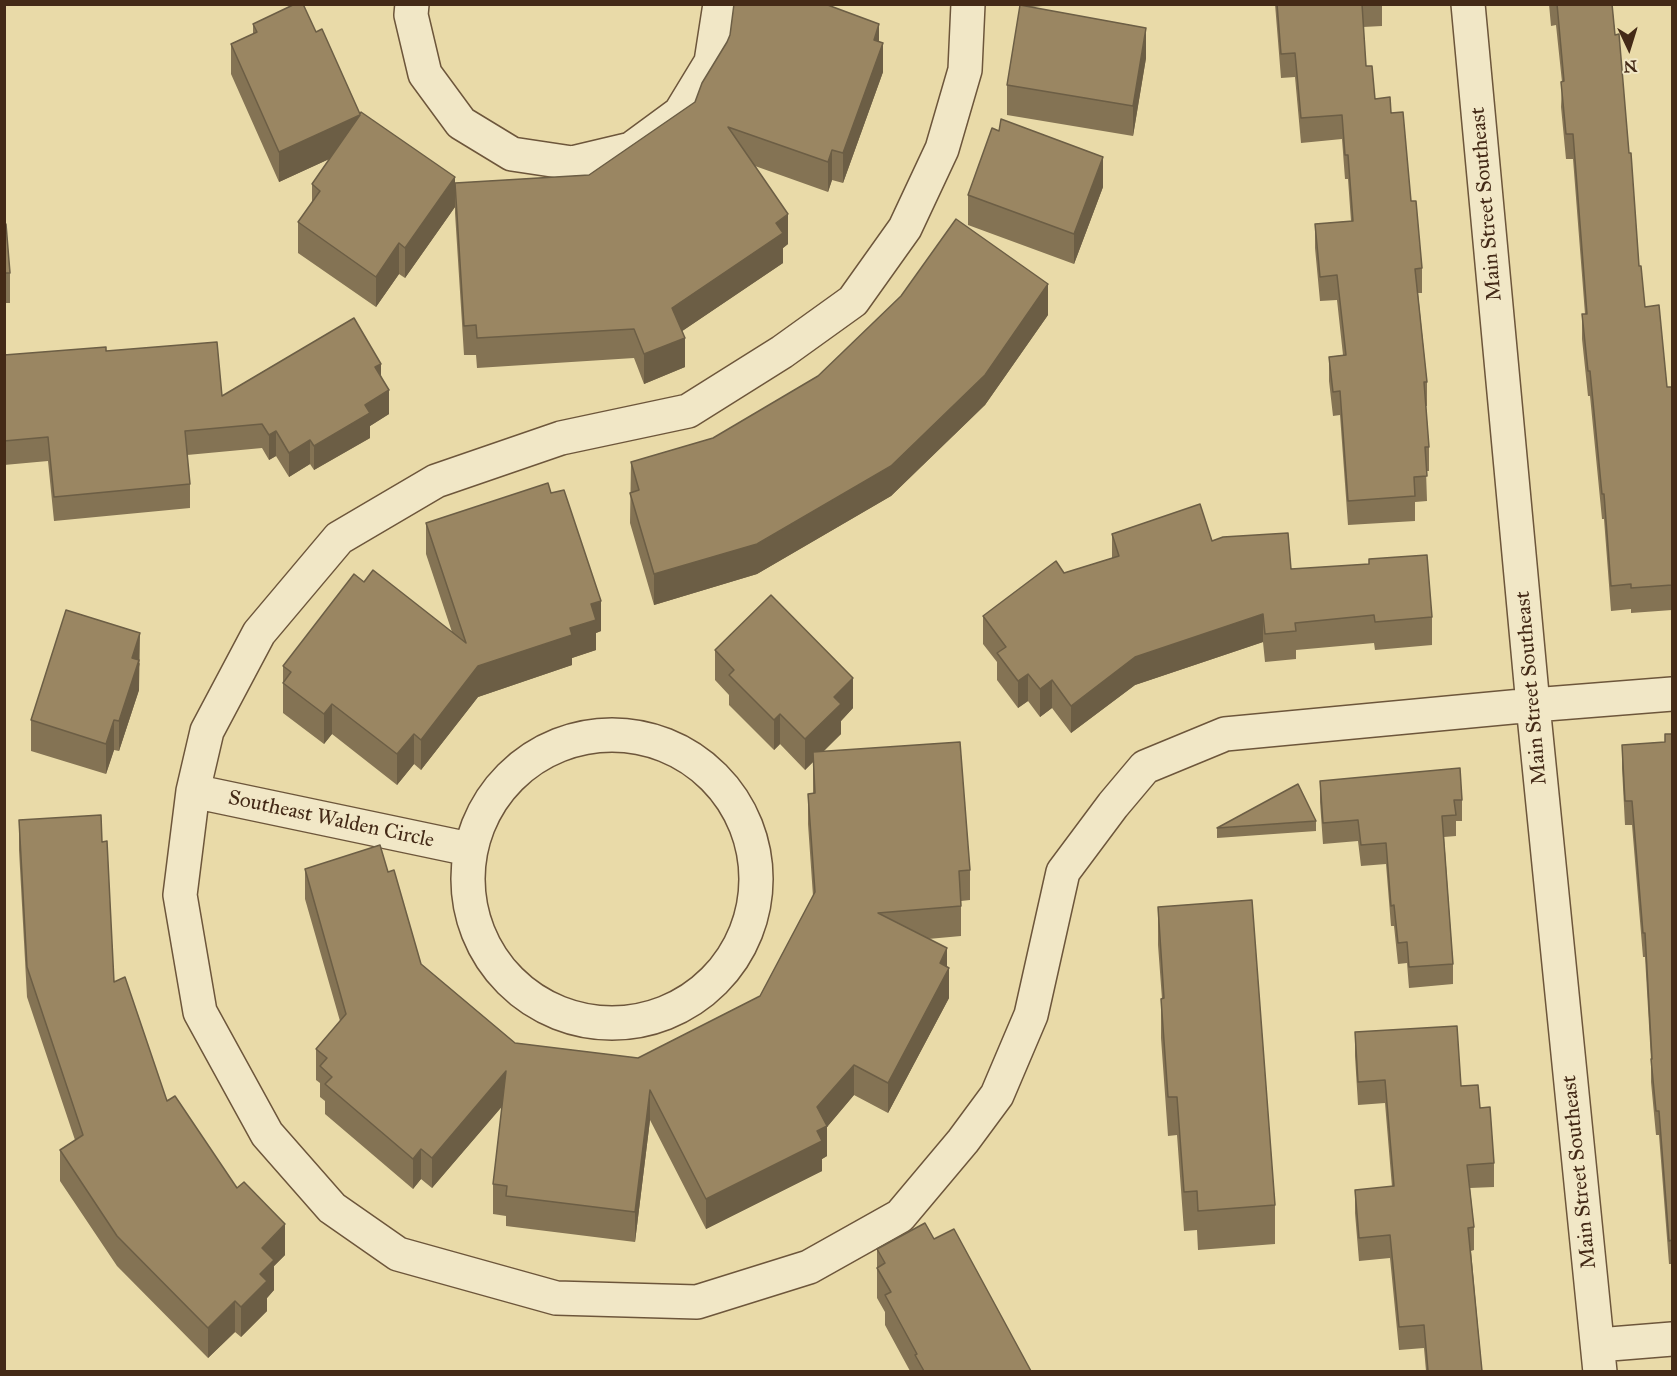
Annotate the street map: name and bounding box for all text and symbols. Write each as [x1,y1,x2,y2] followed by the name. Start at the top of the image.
[1599,18,1659,78] north arrow
[1623,57,1638,76] text: N
[1466,106,1508,302] street label: Main Street Southeast
[1511,590,1553,786] street label: Main Street Southeast
[226,786,436,854] street label: Southeast Walden Circle
[1557,1074,1603,1270] street label: Main Street Southeast

